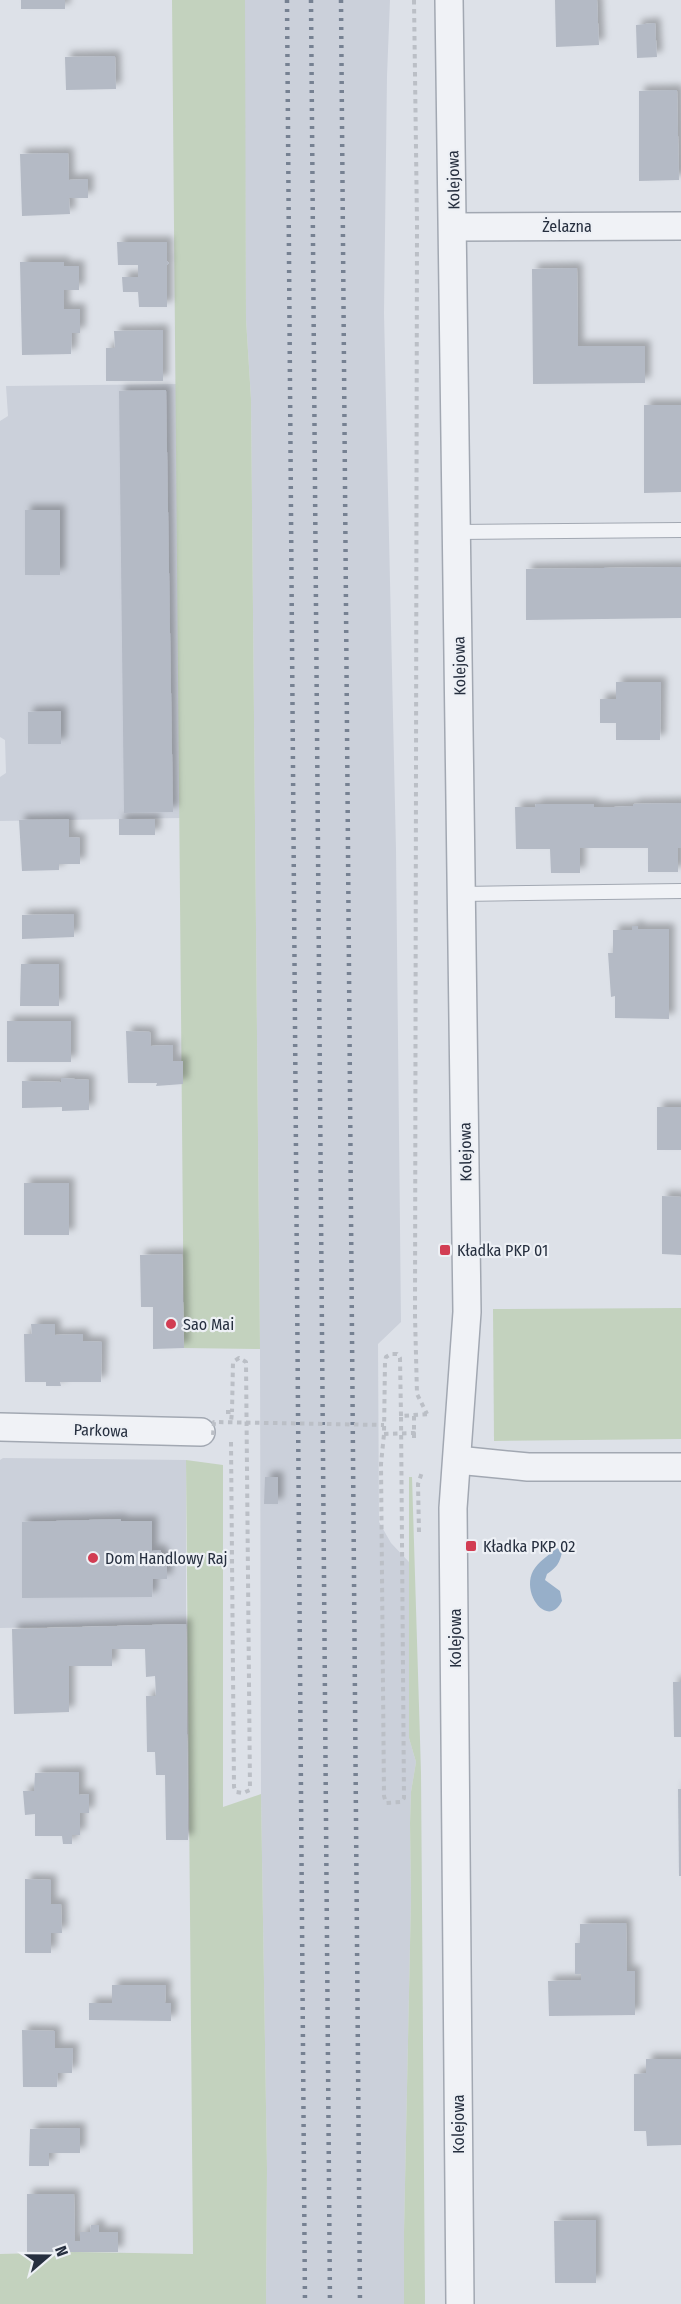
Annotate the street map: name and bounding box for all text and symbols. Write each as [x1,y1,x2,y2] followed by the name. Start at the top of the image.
[443,150,464,210] street label: Kolejowa
[542,217,592,236] street label: Żelazna
[449,636,470,696] street label: Kolejowa
[455,1122,476,1182] street label: Kolejowa
[457,1241,548,1260] place label: Kładka PKP 01
[438,1243,452,1257] marker: Kładka PKP 01
[183,1315,234,1334] place label: Sao Mai
[164,1317,178,1331] marker: Sao Mai
[73,1420,129,1441] street label: Parkowa
[483,1537,575,1556] place label: Kładka PKP 02
[464,1539,478,1553] marker: Kładka PKP 02
[105,1549,228,1568] place label: Dom Handlowy Raj
[86,1551,100,1565] marker: Dom Handlowy Raj
[446,1608,465,1668] street label: Kolejowa
[449,2094,468,2154] street label: Kolejowa
[18,2226,78,2286] north arrow
[51,2243,72,2259] text: N

